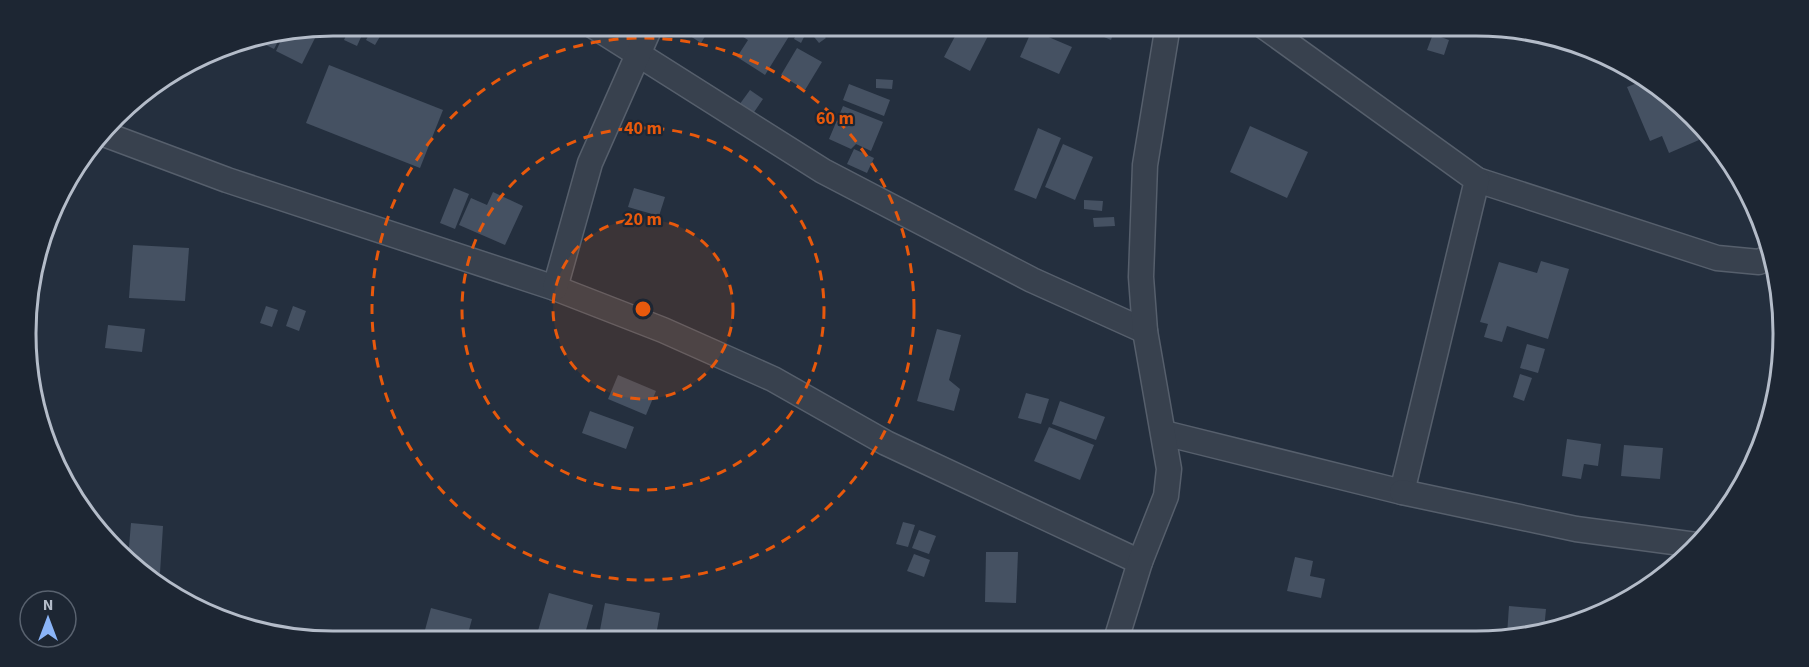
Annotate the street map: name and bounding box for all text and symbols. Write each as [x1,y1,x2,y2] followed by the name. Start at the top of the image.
[816,106,854,131] text: 60 m
[624,116,662,141] text: 40 m
[624,207,662,232] text: 20 m
[633,299,653,319] centre of rings
[18,589,78,649] north arrow
[43,594,53,616] text: N

